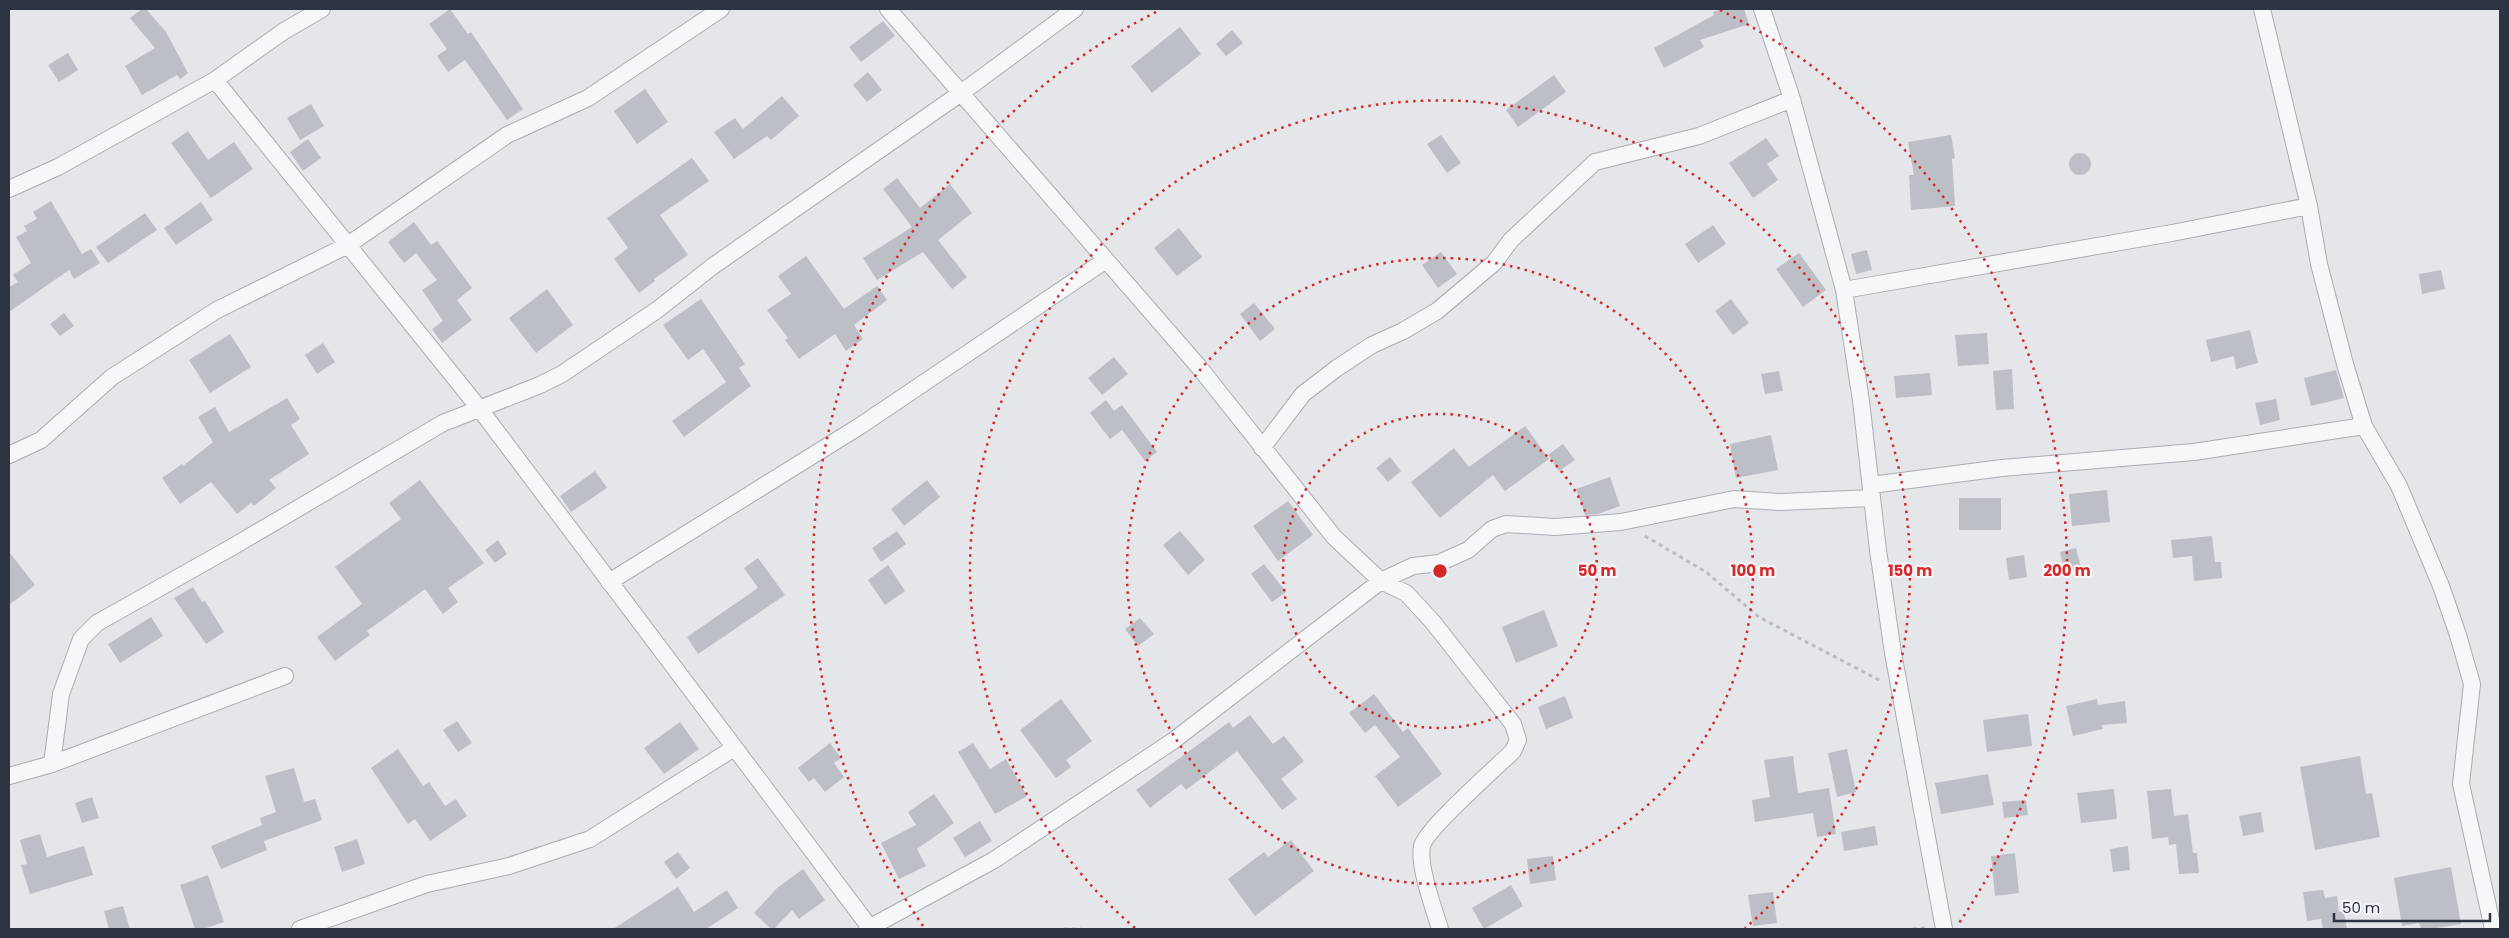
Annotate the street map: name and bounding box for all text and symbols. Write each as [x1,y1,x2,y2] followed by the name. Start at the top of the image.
[1578,560,1616,581] text: 50 m
[1731,560,1775,581] text: 100 m
[1888,560,1932,581] text: 150 m
[2043,560,2091,581] text: 200 m
[1431,562,1449,580] centre of rings
[2334,890,2490,922] scale bar
[2342,897,2380,918] text: 50 m

